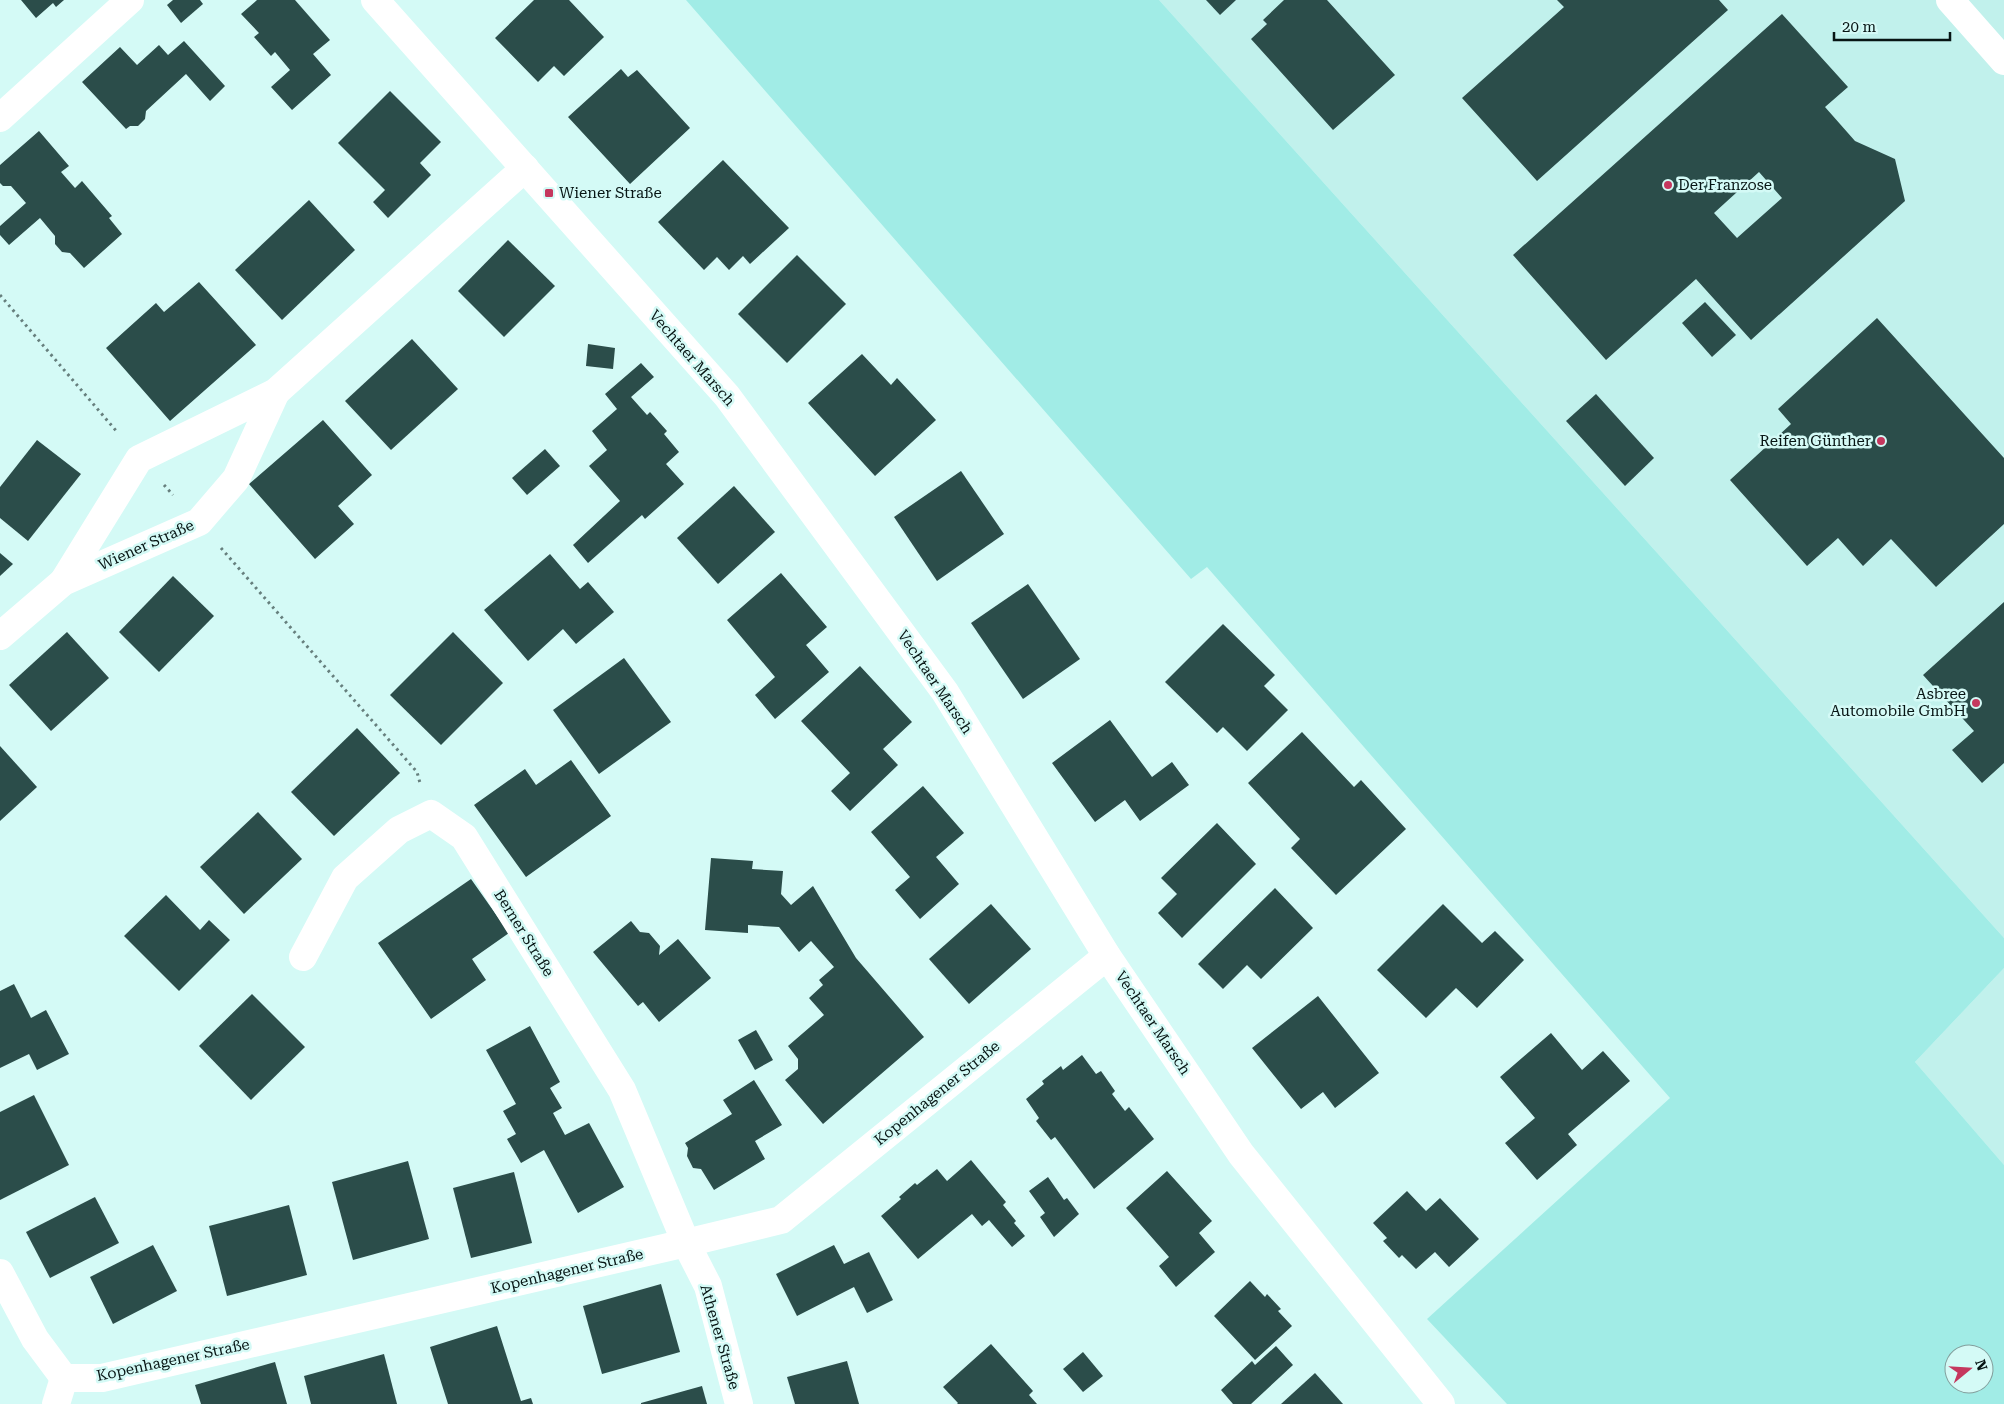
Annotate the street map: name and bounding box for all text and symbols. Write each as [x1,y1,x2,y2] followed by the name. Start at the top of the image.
[1834,10,1950,42] scale bar
[1842,18,1877,36] text: 20 m
[1678,176,1772,194] place label: Der Franzose
[1662,179,1674,191] marker: Der Franzose
[559,184,662,202] place label: Wiener Straße
[543,187,555,199] marker: Wiener Straße
[645,306,739,410] street label: Vechtaer Marsch
[1760,432,1871,450] place label: Reifen Günther
[1875,435,1887,447] marker: Reifen Günther
[95,516,197,574] street label: Wiener Straße
[894,627,977,738] street label: Vechtaer Marsch
[1830,685,1966,720] place label: Asbree Automobile GmbH
[1970,697,1982,709] marker: Asbree Automobile GmbH
[490,886,558,980] street label: Berner Straße
[1112,968,1195,1079] street label: Vechtaer Marsch
[871,1037,1003,1149] street label: Kopenhagener Straße
[489,1245,645,1297] street label: Kopenhagener Straße
[696,1282,744,1392] street label: Athener Straße
[95,1335,251,1385] street label: Kopenhagener Straße
[1944,1344,1994,1394] north arrow
[1972,1357,1991,1373] text: N

